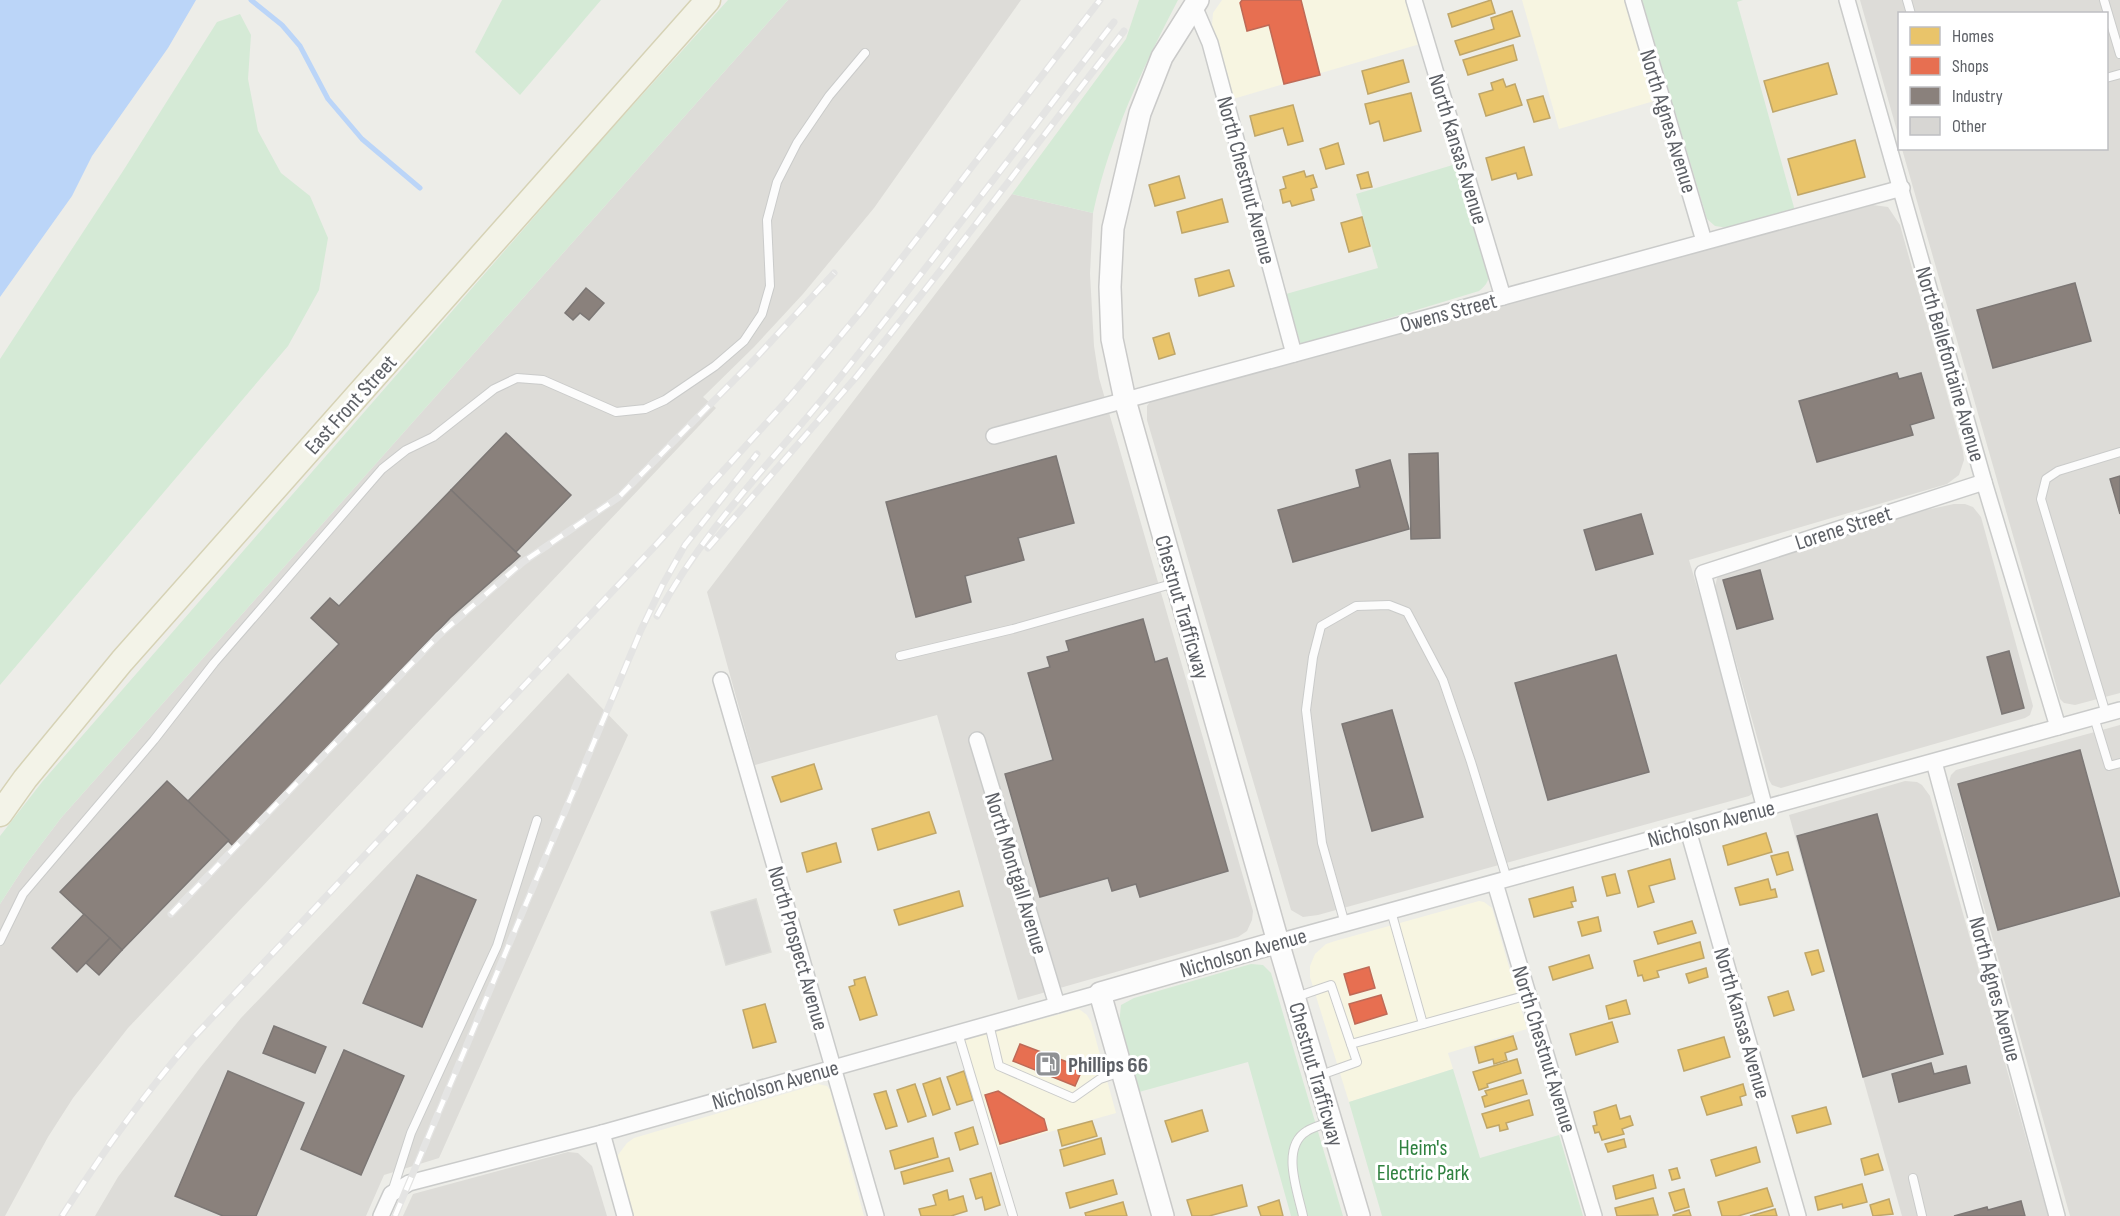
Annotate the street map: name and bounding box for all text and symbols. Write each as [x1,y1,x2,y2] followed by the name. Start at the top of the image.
[1898,12,2108,150] legend
[1952,26,1994,47] text: Homes
[1633,46,1702,196] street label: North Agnes Avenue
[1952,56,1989,77] text: Shops
[1422,71,1493,228] street label: North Kansas Avenue
[1952,86,2003,107] text: Industry
[1210,93,1281,267] street label: North Chestnut Avenue
[1952,116,1986,137] text: Other
[1909,264,1990,465] street label: North Bellefontaine Avenue
[1397,288,1500,339] street label: Owens Street
[299,349,403,460] street label: East Front Street
[1792,500,1895,557] street label: Lorene Street
[1148,532,1215,683] street label: Chestnut Trafficway
[978,789,1053,957] street label: North Montgall Avenue
[1645,795,1778,854] street label: Nicholson Avenue
[761,863,834,1034] street label: North Prospect Avenue
[1962,914,2027,1065] street label: North Agnes Avenue
[1177,922,1310,984] street label: Nicholson Avenue
[1707,945,1776,1102] street label: North Kansas Avenue
[1505,963,1582,1136] street label: North Chestnut Avenue
[1282,999,1349,1150] street label: Chestnut Trafficway
[1033,1049,1063,1079] fuel station icon: Phillips 66
[1068,1052,1148,1079] place label: Phillips 66
[709,1054,842,1116] street label: Nicholson Avenue
[1377,1135,1470,1187] park label: Heim's Electric Park

